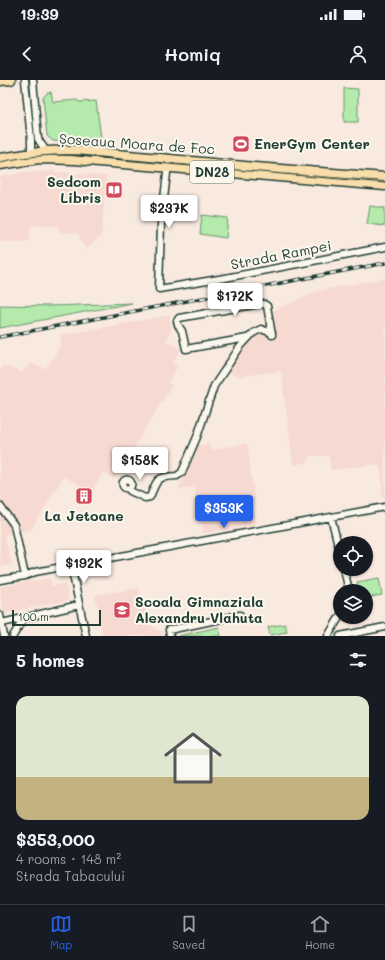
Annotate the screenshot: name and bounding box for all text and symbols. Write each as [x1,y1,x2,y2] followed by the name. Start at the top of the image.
[20,4,58,24] text: 19:39
[164,42,221,66] text: Homiq
[16,43,38,65] icon: back
[347,43,369,65] icon: person
[59,129,216,158] street label: Șoseaua Moara de Foc
[231,134,251,154] sports icon: EnerGym Center
[254,134,370,153] place label: EnerGym Center
[190,161,234,183] road number: DN28
[47,172,101,207] place label: Sedcom Libris
[104,180,124,200] library icon: Sedcom Libris
[141,195,197,229] pin: $237K
[150,199,188,216] text: $237K
[229,235,333,274] street label: Strada Rampei
[207,283,263,317] pin: $172K
[217,287,253,304] text: $172K
[112,447,168,481] pin: $158K
[121,451,159,468] text: $158K
[74,486,94,506] building icon: La Jetoane
[196,495,252,529] pin: $353K
[204,499,244,516] text: $353K
[44,506,124,525] place label: La Jetoane
[333,536,373,624] map controls
[333,536,373,576] button: locate
[56,550,112,584] pin: $192K
[65,554,103,571] text: $192K
[333,584,373,624] button: layers
[135,592,264,627] place label: Scoala Gimnaziala Alexandru Vlahuta
[112,600,132,620] school or university icon: Scoala Gimnaziala Alexandru Vlahuta
[12,608,101,627] scale bar
[18,609,49,624] text: 100 m
[16,649,84,671] text: 5 homes
[347,649,369,671] icon: filters
[157,722,229,794] icon: home
[16,828,95,850] text: $353,000
[16,850,121,867] text: 4 rooms · 148 m²
[16,867,125,884] text: Strada Tabacului
[50,913,72,952] tab: Map
[172,913,205,952] tab: Saved
[305,913,335,952] tab: Home

